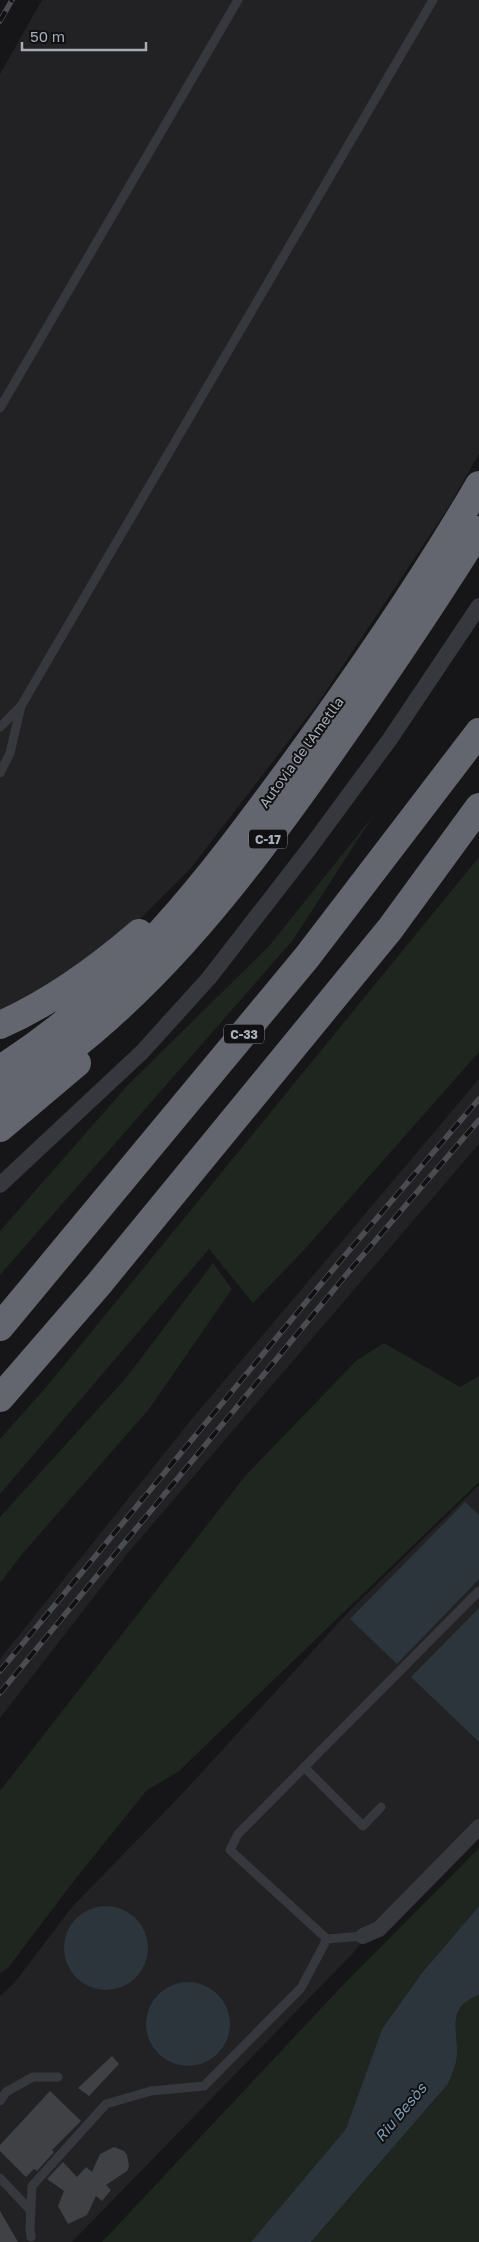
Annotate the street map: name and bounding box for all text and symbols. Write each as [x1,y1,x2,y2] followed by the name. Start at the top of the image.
[22,20,146,52] scale bar
[30,27,65,45] text: 50 m
[255,693,347,811] street label: Autovia de l'Ametlla
[249,830,287,849] road number: C-17
[224,1024,264,1044] road number: C-33
[370,2078,430,2145] water label: Riu Besòs

